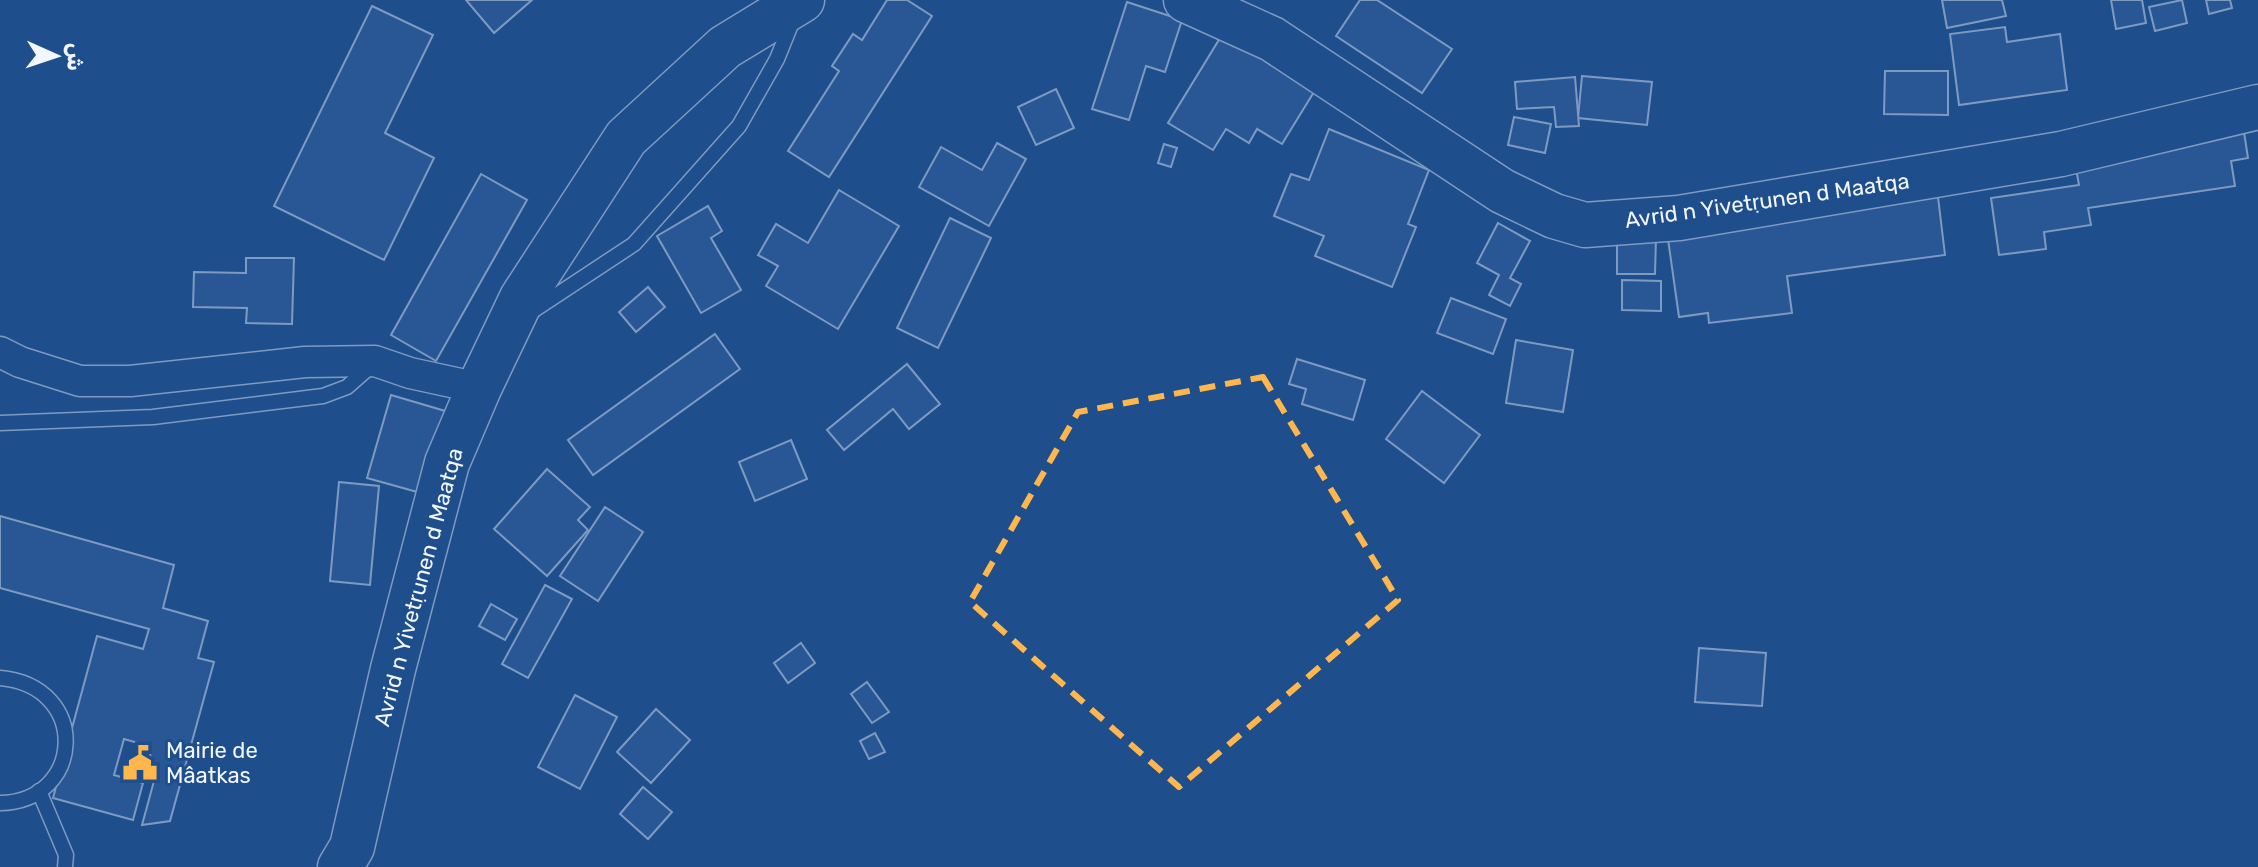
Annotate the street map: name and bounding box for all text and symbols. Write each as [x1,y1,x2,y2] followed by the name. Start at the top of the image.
[16,16,96,96] north arrow
[61,42,90,72] text: ش
[1623,167,1911,234] street label: Avrid n Yivetṛunen d Maatqa
[368,445,469,729] street label: Avrid n Yivetṛunen d Maatqa
[166,737,258,789] place label: Mairie de Mâatkas
[121,744,159,782] public building icon: Mairie de Mâatkas

